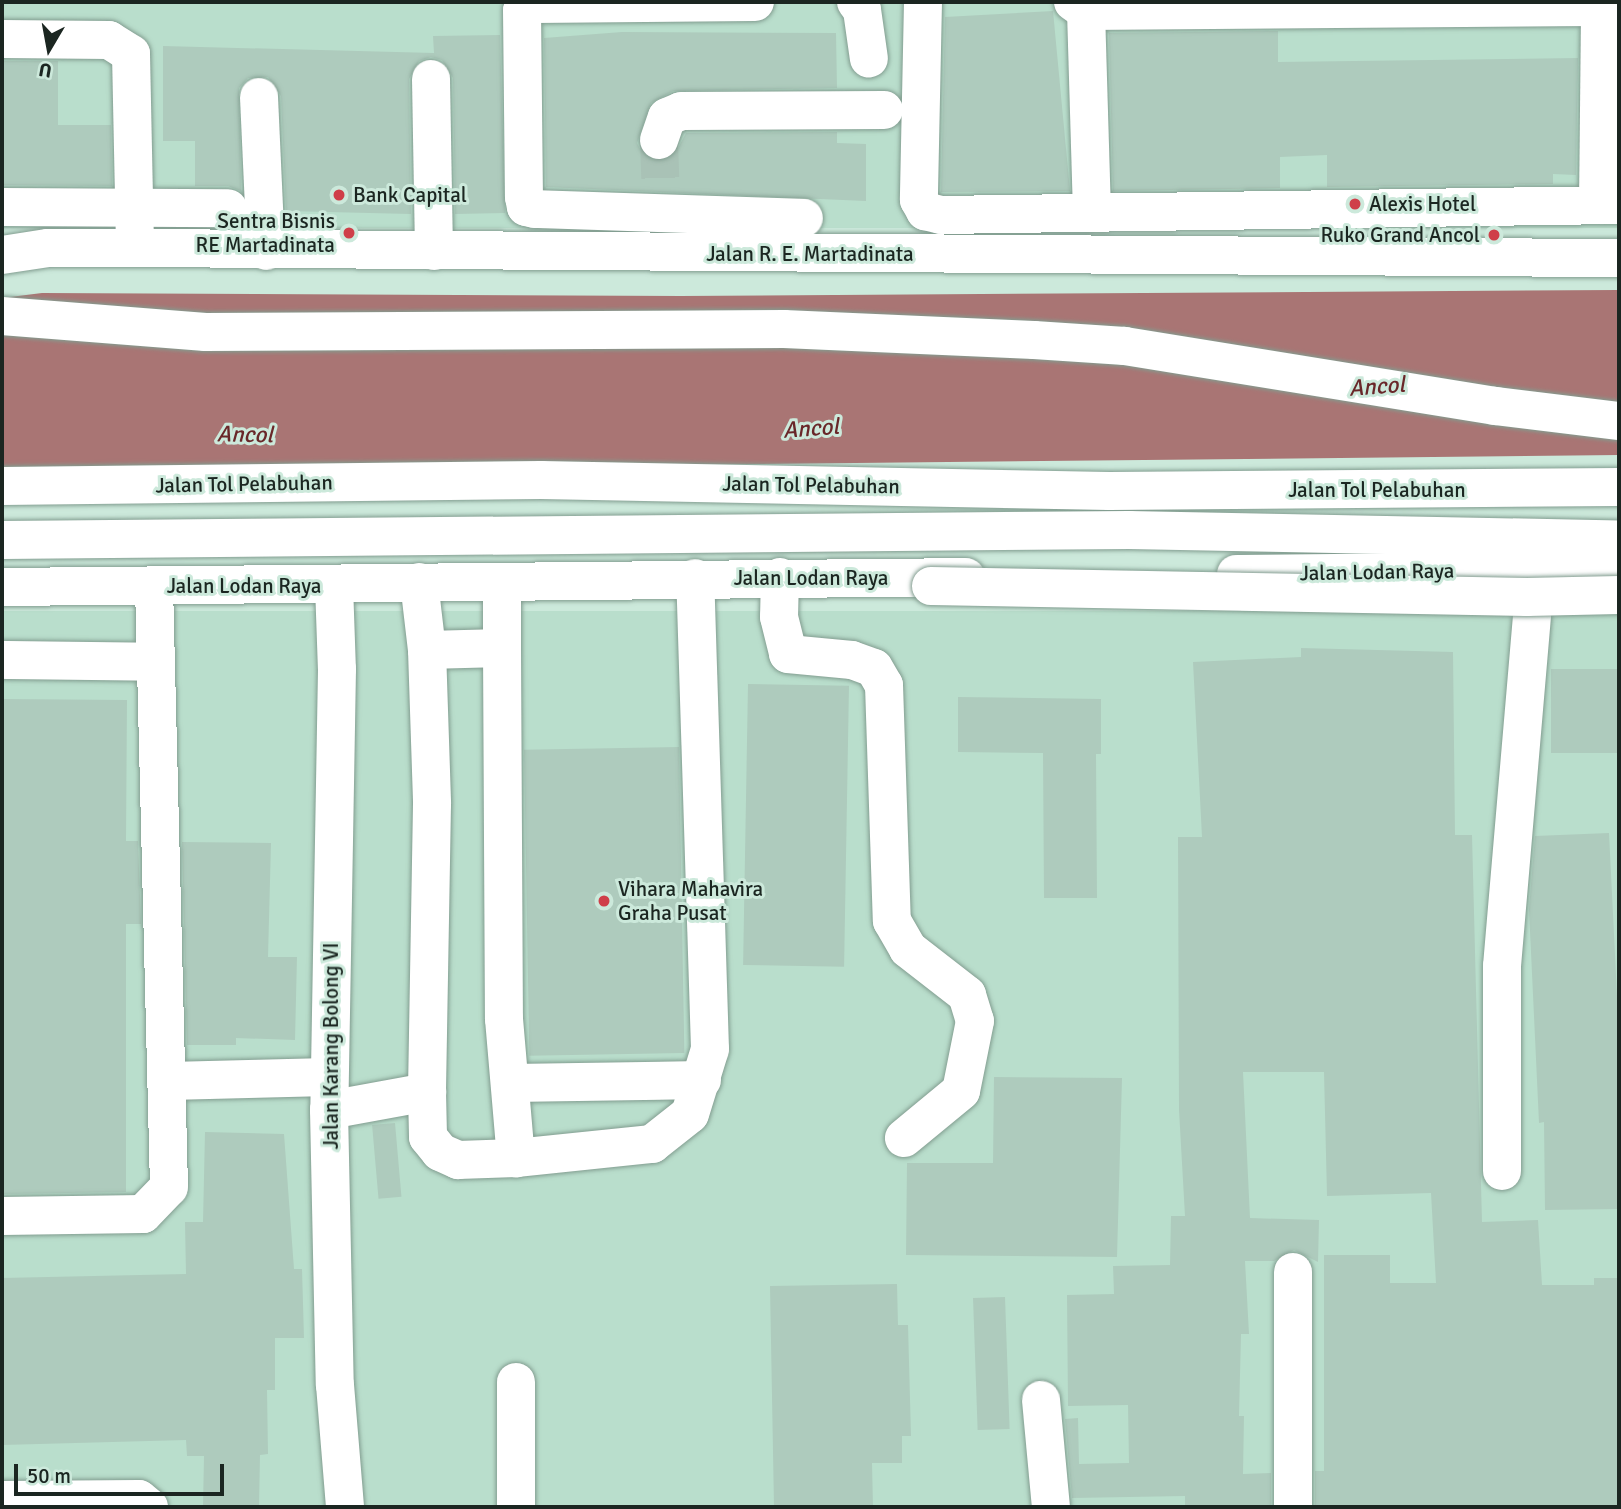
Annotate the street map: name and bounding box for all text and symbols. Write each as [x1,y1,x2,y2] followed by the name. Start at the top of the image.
[14,14,84,84] north arrow
[37,57,54,83] text: U
[353,182,467,208] place label: Bank Capital
[331,187,347,203] marker: Bank Capital
[1369,191,1476,217] place label: Alexis Hotel
[1347,196,1363,212] marker: Alexis Hotel
[196,208,335,258] place label: Sentra Bisnis RE Martadinata
[1321,222,1480,248] place label: Ruko Grand Ancol
[341,225,357,241] marker: Sentra Bisnis RE Martadinata
[1486,227,1502,243] marker: Ruko Grand Ancol
[706,241,914,267] street label: Jalan R. E. Martadinata
[1348,371,1406,403] water label: Ancol
[782,413,840,445] water label: Ancol
[217,421,273,449] water label: Ancol
[155,470,333,498] street label: Jalan Tol Pelabuhan
[722,471,900,499] street label: Jalan Tol Pelabuhan
[1288,477,1466,503] street label: Jalan Tol Pelabuhan
[1299,558,1455,586] street label: Jalan Lodan Raya
[734,565,888,591] street label: Jalan Lodan Raya
[167,573,321,599] street label: Jalan Lodan Raya
[618,876,763,926] place label: Vihara Mahavira Graha Pusat
[596,893,612,909] marker: Vihara Mahavira Graha Pusat
[318,943,344,1149] street label: Jalan Karang Bolong VI
[18,1450,228,1494] scale bar
[27,1463,71,1489] text: 50 m

